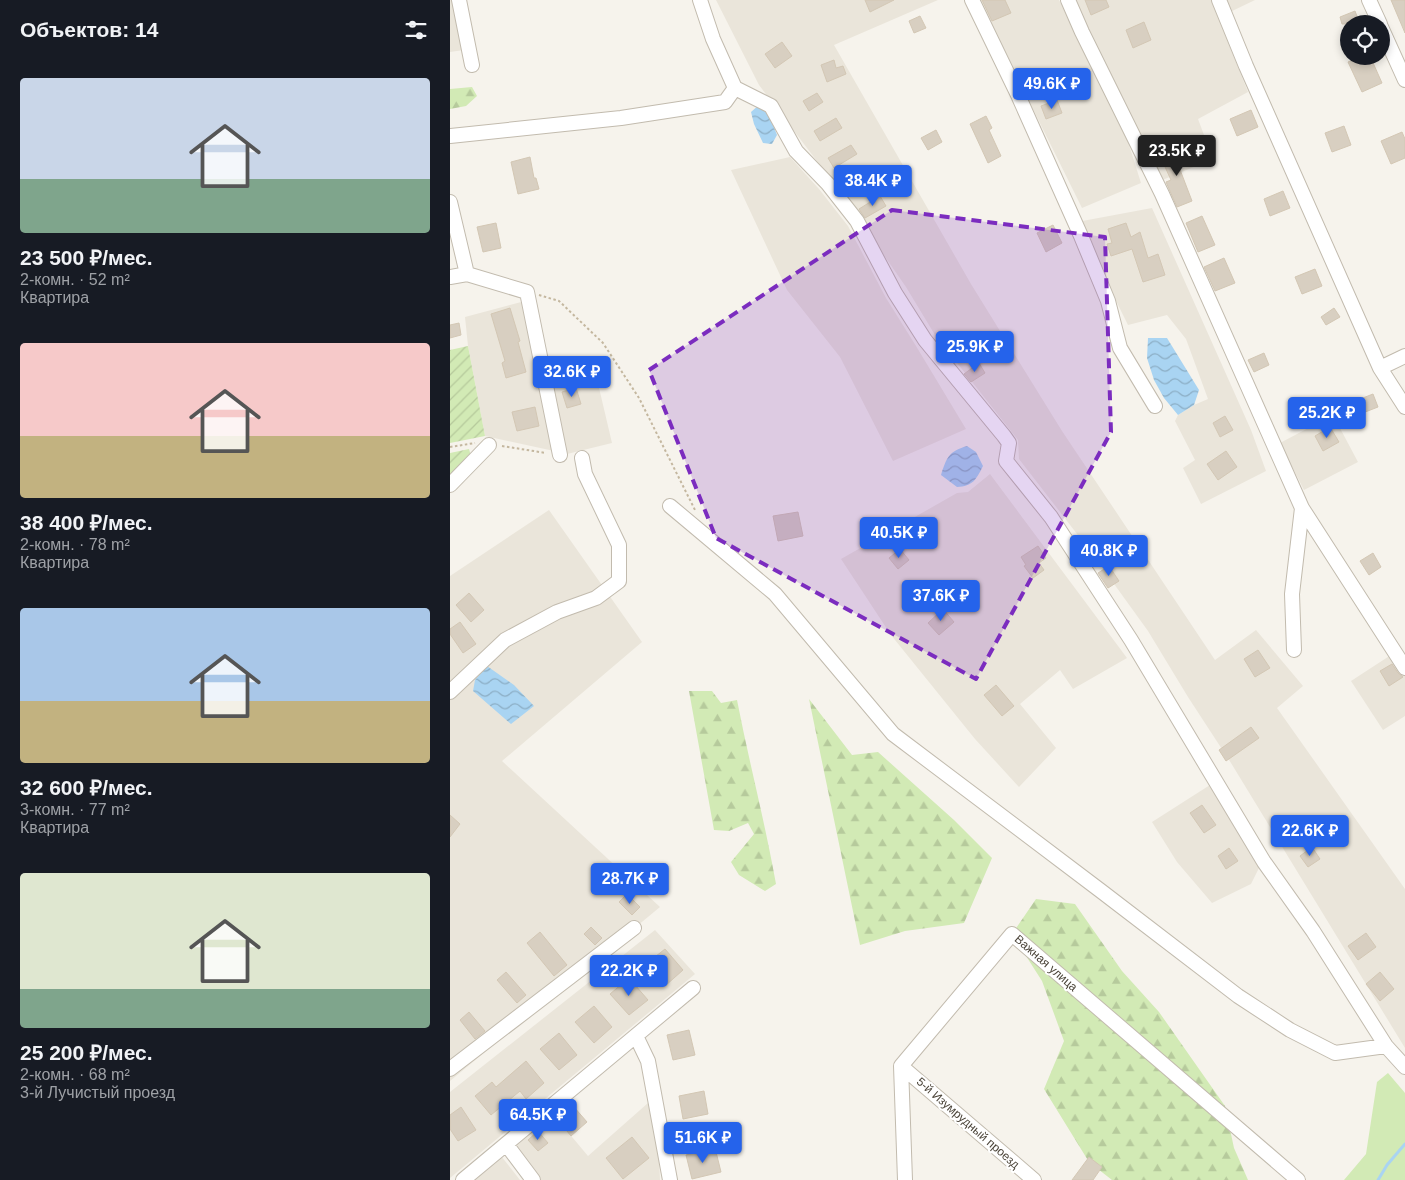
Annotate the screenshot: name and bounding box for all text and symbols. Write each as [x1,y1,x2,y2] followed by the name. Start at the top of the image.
[1340,15,1390,65] map controls
[1340,15,1390,65] button: locate
[402,16,430,44] icon: filters
[20,18,158,41] text: Объектов: 14
[1006,68,1098,110] pin: 49.6K ₽
[1024,75,1080,92] text: 49.6K ₽
[180,111,270,201] icon: home
[1131,134,1223,177] pin: 23.5K ₽
[1149,142,1205,159] text: 23.5K ₽
[827,164,919,207] pin: 38.4K ₽
[845,172,901,189] text: 38.4K ₽
[20,246,153,269] text: 23 500 ₽/мес.
[20,271,130,288] text: 2-комн. · 52 m²
[20,289,89,306] text: Квартира
[929,330,1021,373] pin: 25.9K ₽
[947,338,1003,355] text: 25.9K ₽
[526,356,618,398] pin: 32.6K ₽
[544,363,600,380] text: 32.6K ₽
[180,376,270,466] icon: home
[1281,396,1373,439] pin: 25.2K ₽
[1299,404,1355,421] text: 25.2K ₽
[20,511,153,534] text: 38 400 ₽/мес.
[853,516,945,559] pin: 40.5K ₽
[871,524,927,541] text: 40.5K ₽
[1063,534,1155,577] pin: 40.8K ₽
[20,536,130,553] text: 2-комн. · 78 m²
[1081,542,1137,559] text: 40.8K ₽
[20,554,89,571] text: Квартира
[895,580,987,622] pin: 37.6K ₽
[913,587,969,604] text: 37.6K ₽
[180,641,270,731] icon: home
[20,776,153,799] text: 32 600 ₽/мес.
[20,801,130,818] text: 3-комн. · 77 m²
[1264,814,1356,857] pin: 22.6K ₽
[20,819,89,836] text: Квартира
[1282,822,1338,839] text: 22.6K ₽
[584,862,676,905] pin: 28.7K ₽
[602,870,658,887] text: 28.7K ₽
[180,906,270,996] icon: home
[1012,932,1081,994] street label: Важная улица
[583,954,675,997] pin: 22.2K ₽
[601,962,657,979] text: 22.2K ₽
[20,1041,153,1064] text: 25 200 ₽/мес.
[20,1066,130,1083] text: 2-комн. · 68 m²
[914,1074,1022,1172] street label: 5-й Изумрудный проезд
[20,1084,175,1101] text: 3-й Лучистый проезд
[492,1098,584,1141] pin: 64.5K ₽
[510,1106,566,1123] text: 64.5K ₽
[657,1122,749,1164] pin: 51.6K ₽
[675,1129,731,1146] text: 51.6K ₽

